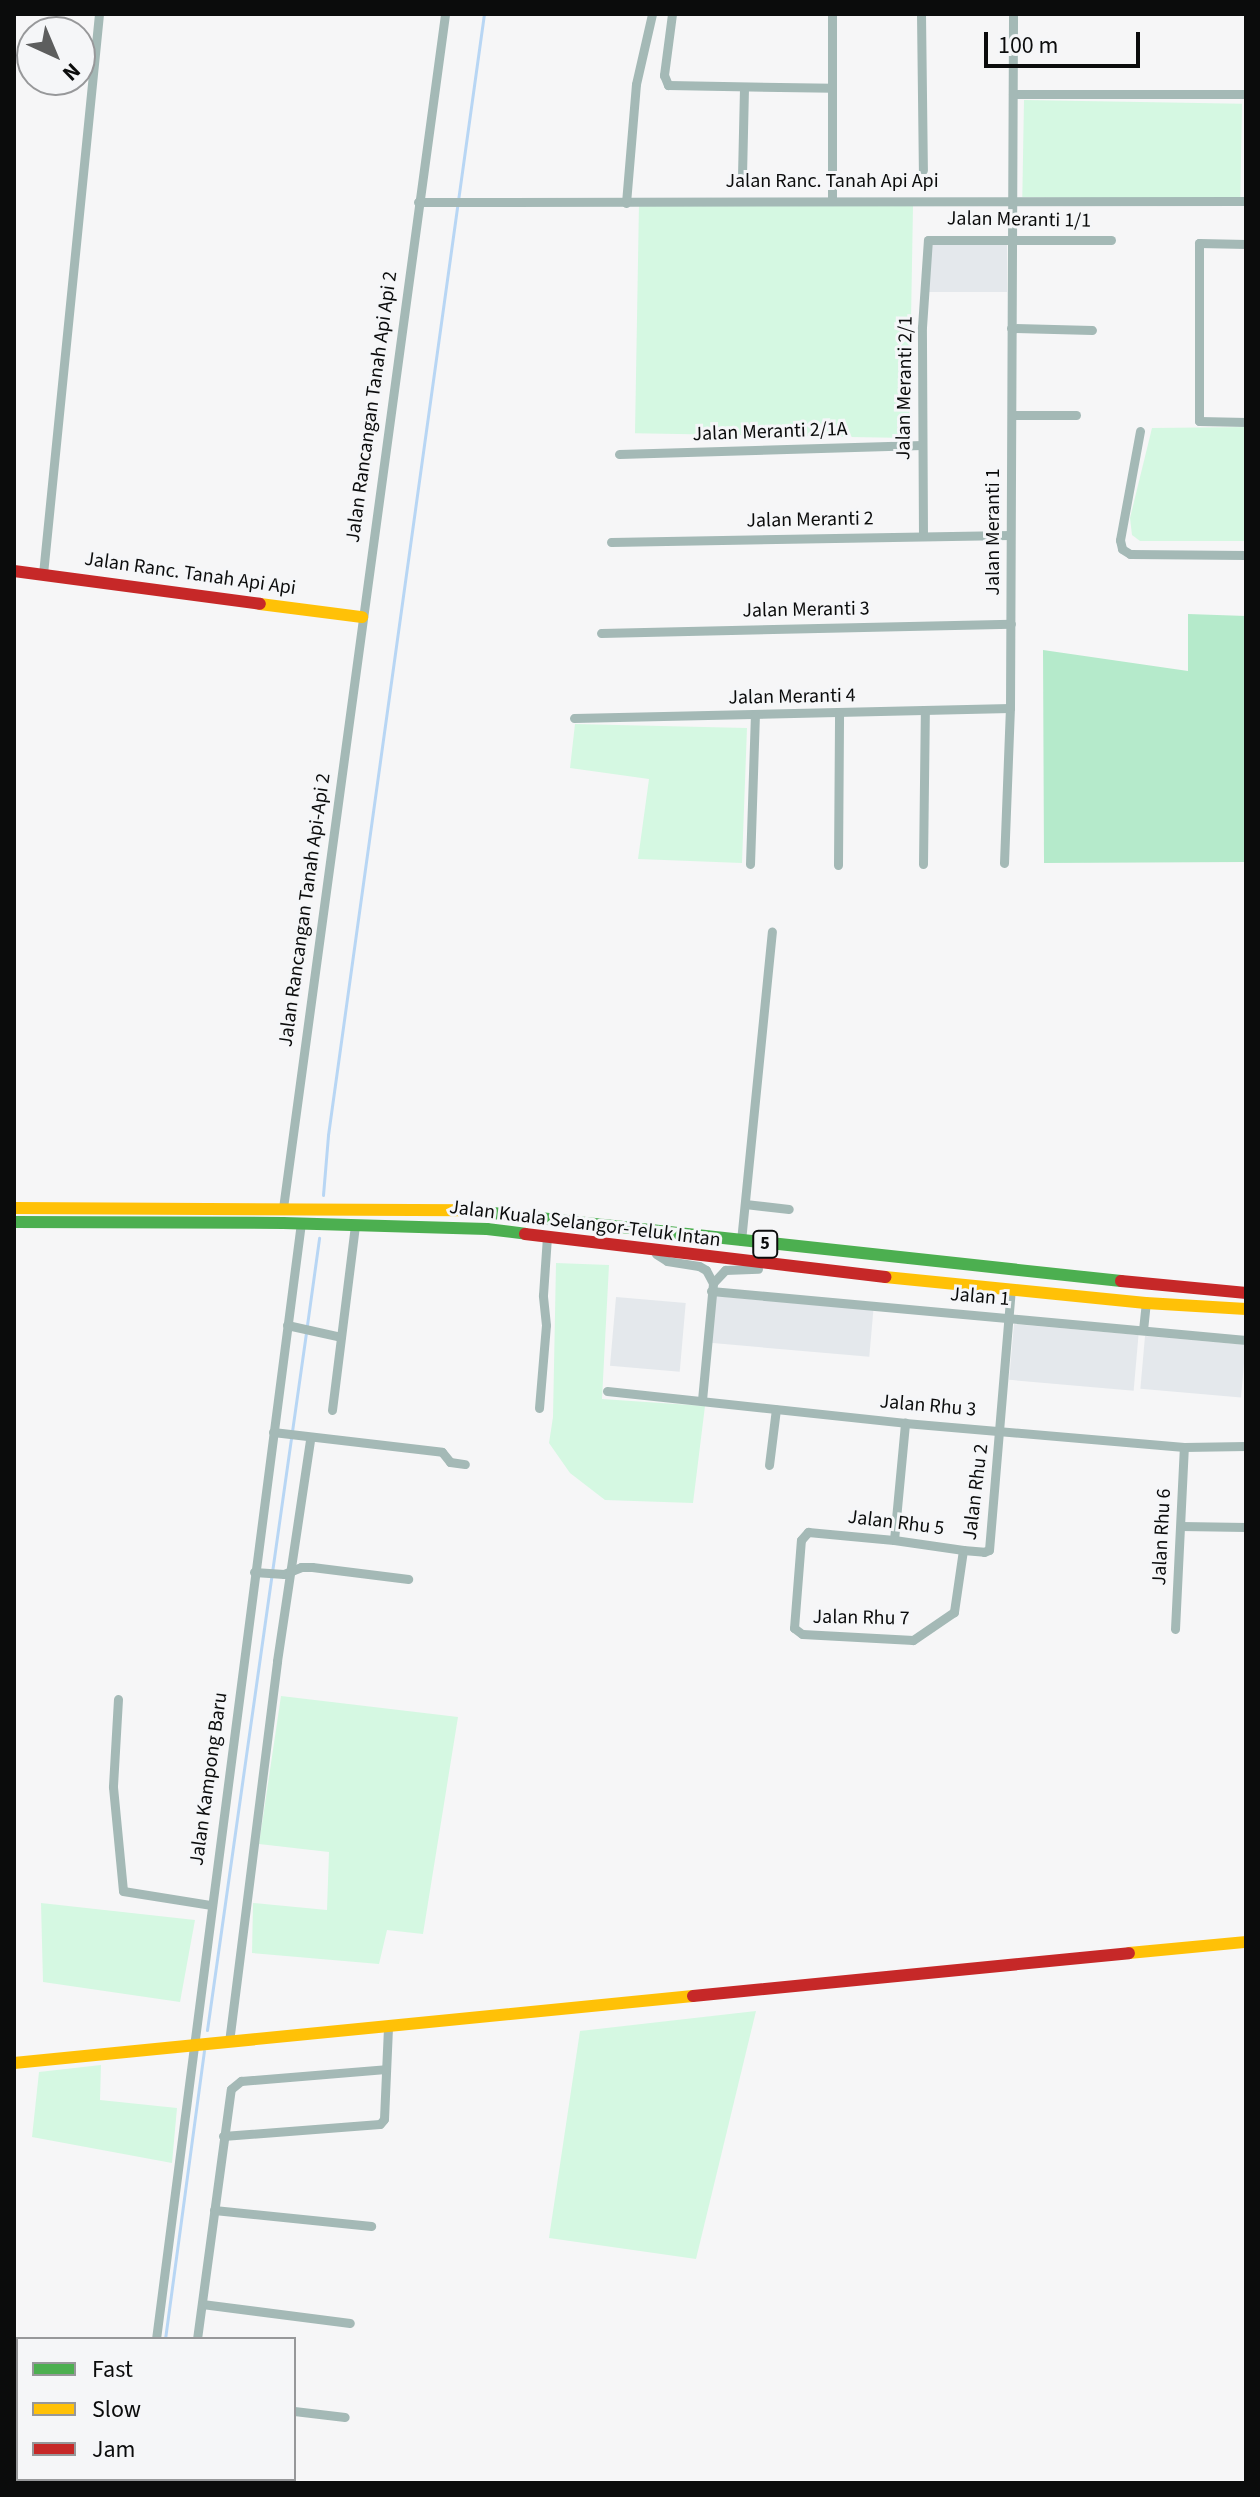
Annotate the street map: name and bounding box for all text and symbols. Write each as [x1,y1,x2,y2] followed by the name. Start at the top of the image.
[16,16,96,96] north arrow
[988,16,1144,66] scale bar
[998,28,1058,63] text: 100 m
[55,55,88,88] text: N
[725,169,939,193] street label: Jalan Ranc. Tanah Api Api
[947,207,1091,233] street label: Jalan Meranti 1/1
[341,270,403,544] street label: Jalan Rancangan Tanah Api Api 2
[892,316,918,460] street label: Jalan Meranti 2/1
[692,417,848,447] street label: Jalan Meranti 2/1A
[981,468,1005,596] street label: Jalan Meranti 1
[746,507,874,533] street label: Jalan Meranti 2
[83,547,297,601] street label: Jalan Ranc. Tanah Api Api
[742,597,870,623] street label: Jalan Meranti 3
[728,684,856,710] street label: Jalan Meranti 4
[274,772,336,1048] street label: Jalan Rancangan Tanah Api-Api 2
[448,1195,722,1253] street label: Jalan Kuala Selangor-Teluk Intan
[751,1230,779,1258] road number: 5
[949,1282,1011,1312] street label: Jalan 1
[879,1390,977,1422] street label: Jalan Rhu 3
[958,1442,994,1542] street label: Jalan Rhu 2
[1147,1488,1177,1586] street label: Jalan Rhu 6
[846,1505,946,1541] street label: Jalan Rhu 5
[812,1605,910,1631] street label: Jalan Rhu 7
[185,1691,233,1867] street label: Jalan Kampong Baru
[16,2337,296,2481] legend
[92,2352,133,2387] text: Fast
[92,2392,141,2427] text: Slow
[92,2432,136,2467] text: Jam

